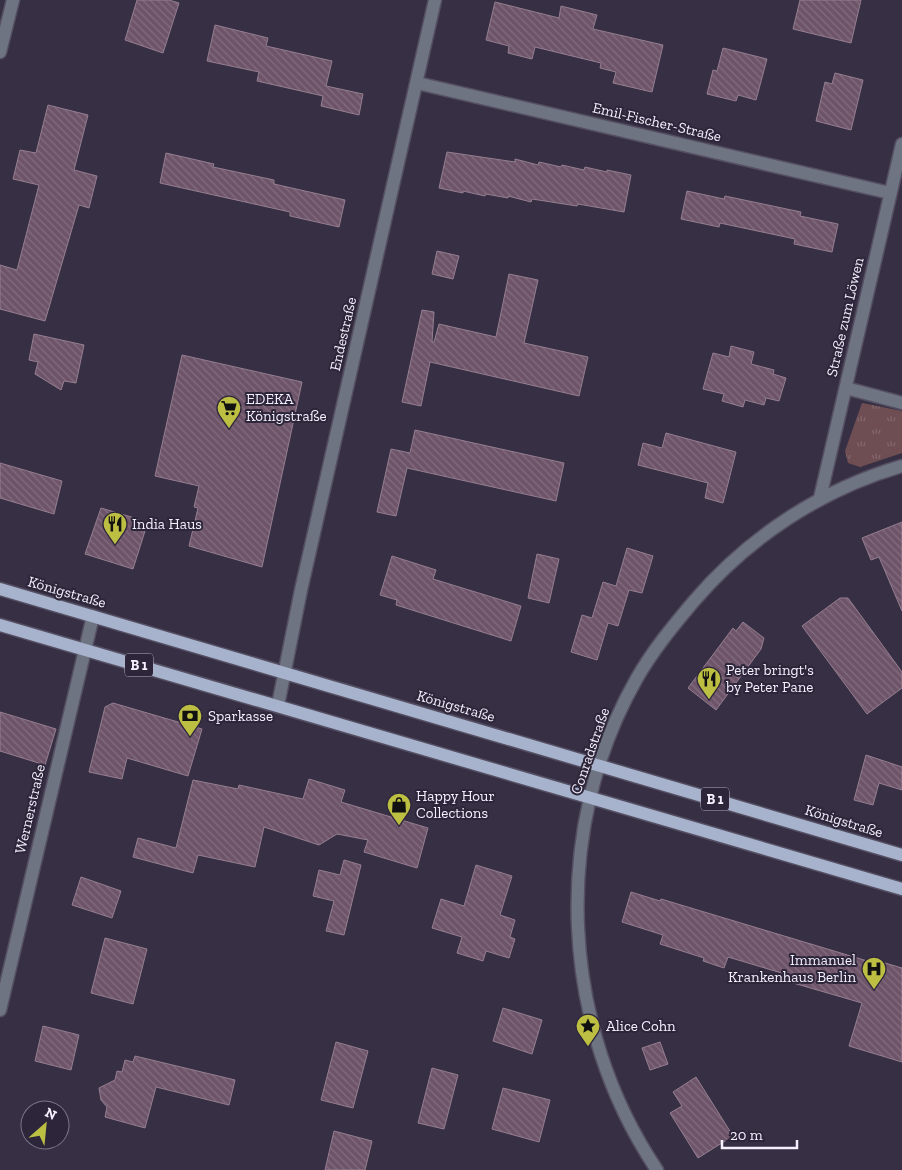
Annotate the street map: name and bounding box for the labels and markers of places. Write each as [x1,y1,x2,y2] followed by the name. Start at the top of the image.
[246,390,327,425] place label: EDEKA Königstraße
[216,395,242,429] supermarket icon: EDEKA Königstraße
[102,511,128,545] restaurant icon: India Haus
[132,515,202,533] place label: India Haus
[725,661,814,696] place label: Peter bringt's by Peter Pane
[696,666,722,700] restaurant icon: Peter bringt's by Peter Pane
[177,703,203,737] bank icon: Sparkasse
[208,707,273,725] place label: Sparkasse
[416,787,495,822] place label: Happy Hour Collections
[386,792,412,826] shop icon: Happy Hour Collections
[728,951,856,986] place label: Immanuel Krankenhaus Berlin
[861,956,887,990] hospital icon: Immanuel Krankenhaus Berlin
[575,1013,601,1047] place icon: Alice Cohn
[606,1017,676,1035] place label: Alice Cohn

